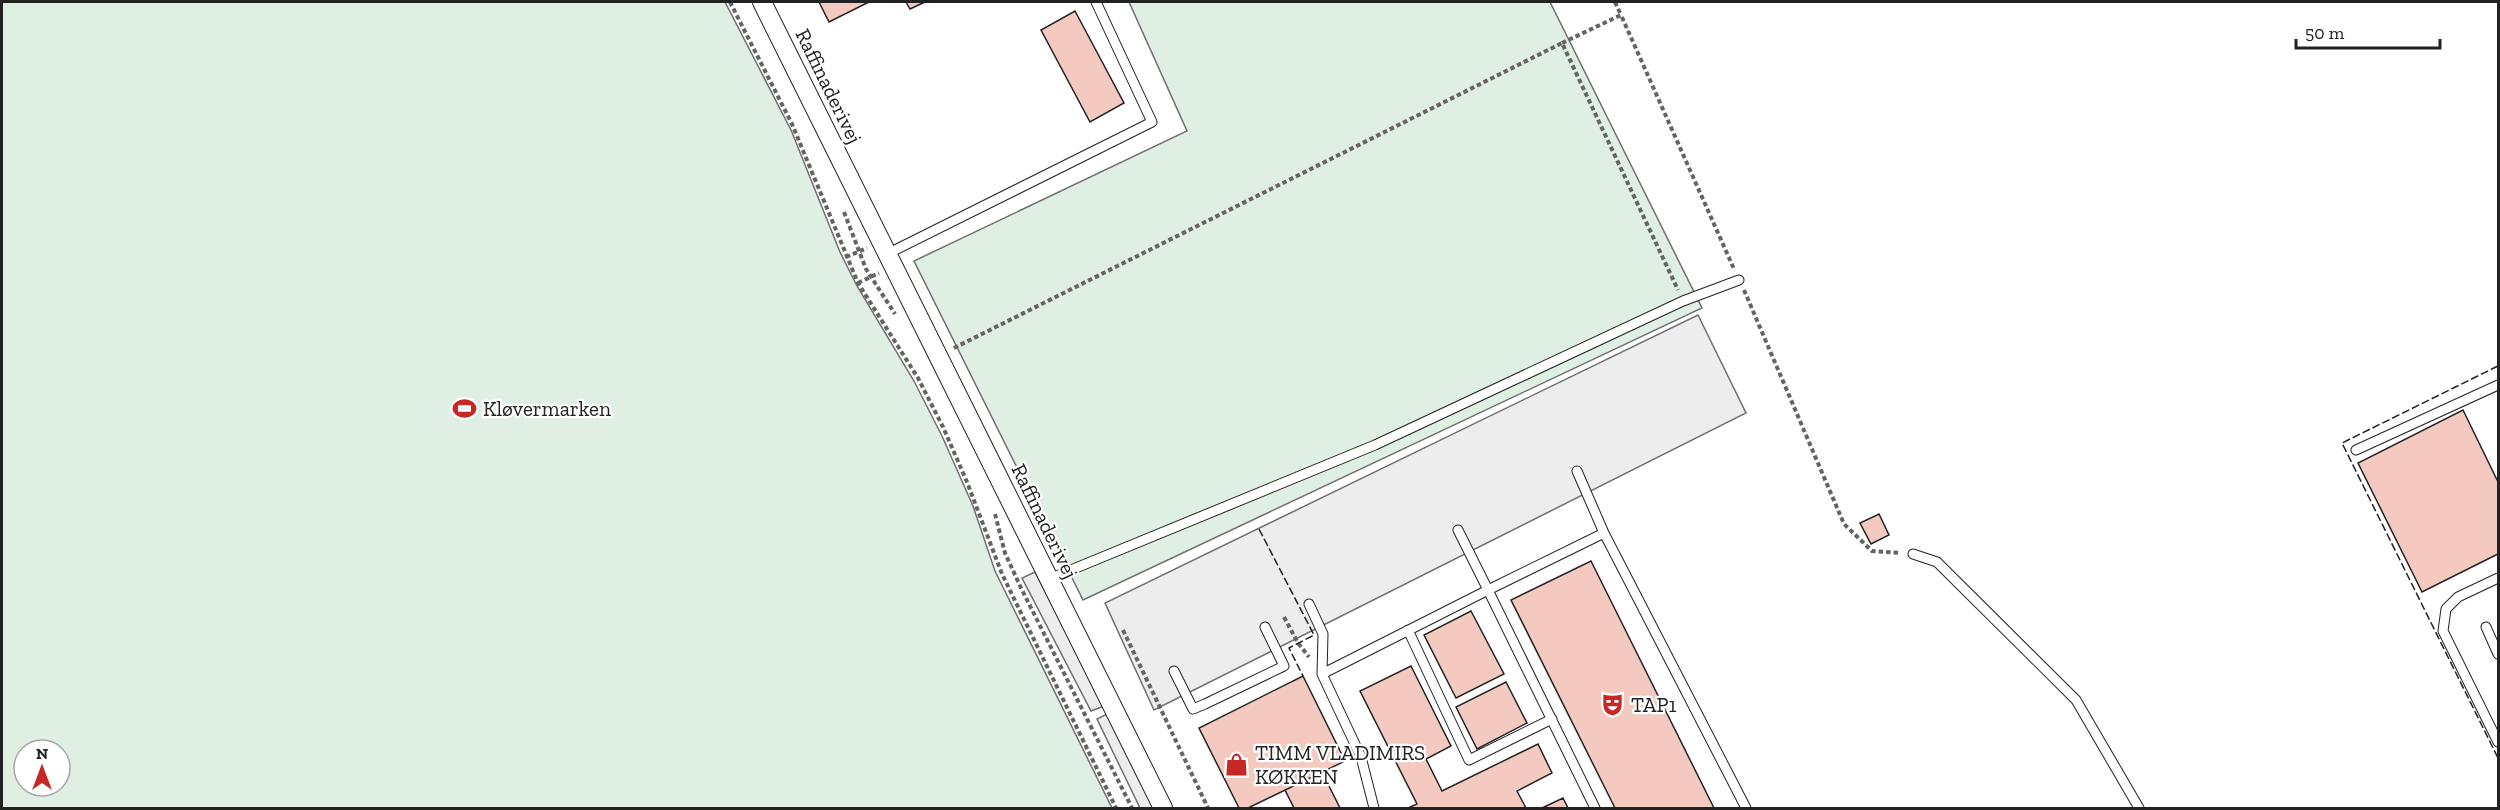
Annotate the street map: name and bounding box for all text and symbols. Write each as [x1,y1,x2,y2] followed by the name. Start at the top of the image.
[2296,12,2440,50] scale bar
[2305,22,2345,44] text: 50 m
[790,24,868,148] street label: Raffinaderivej
[452,395,478,421] sports icon: Kløvermarken
[483,396,611,421] place label: Kløvermarken
[1006,459,1084,583] street label: Raffinaderivej
[1600,691,1626,717] theatre icon: TAP1
[1631,692,1677,717] place label: TAP1
[12,738,72,798] north arrow
[1255,740,1425,789] place label: TIMM VLADIMIRS KØKKEN
[36,744,48,763] text: N
[1224,751,1250,777] shop icon: TIMM VLADIMIRS KØKKEN

